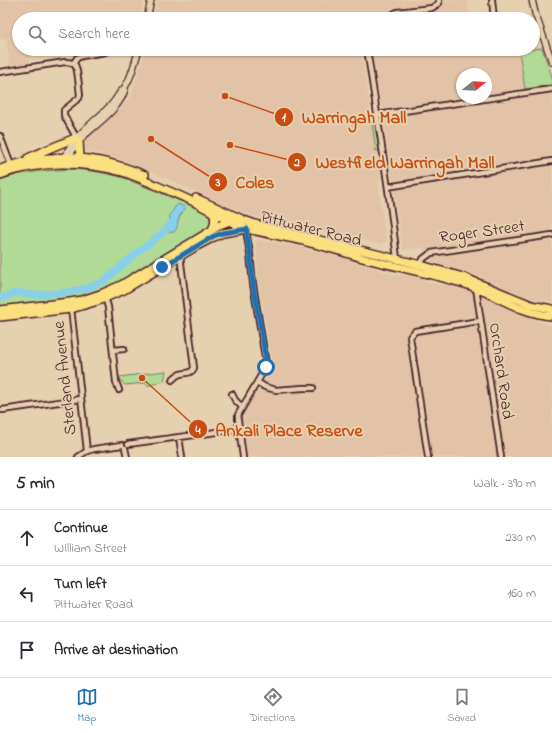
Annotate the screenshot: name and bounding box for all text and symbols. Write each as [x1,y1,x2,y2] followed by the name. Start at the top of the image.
[12,12,540,56] search box
[26,23,48,45] icon: search
[58,23,130,45] text: Search here
[456,68,492,104] north arrow
[274,102,415,132] callout: Warringah Mall
[302,106,406,133] text: Warringah Mall
[282,109,286,127] text: 1
[287,147,502,177] callout: Westfield Warringah Mall
[315,151,495,178] text: Westfield Warringah Mall
[293,154,300,172] text: 2
[208,167,283,197] callout: Coles
[236,171,274,197] text: Coles
[215,174,221,192] text: 3
[258,204,365,254] street label: Pittwater Road
[438,214,527,252] street label: Roger Street
[153,258,171,276] route end
[47,319,83,436] street label: Sterland Avenue
[482,321,520,421] street label: Orchard Road
[257,358,275,376] route start
[188,414,371,444] callout: Ankali Place Reserve
[215,419,364,445] text: Ankali Place Reserve
[195,422,201,440] text: 4
[16,471,55,496] text: 5 min
[474,474,536,493] text: Walk · 390 m
[54,517,108,539] text: Continue
[16,527,38,549] icon: ahead
[505,528,536,547] text: 230 m
[54,539,127,558] text: William Street
[54,573,107,595] text: Turn left
[16,583,38,605] icon: left
[507,584,536,603] text: 160 m
[54,595,133,614] text: Pittwater Road
[16,639,38,661] icon: arrive
[54,639,178,661] text: Arrive at destination
[76,686,98,726] tab: Map
[250,686,295,726] tab: Directions
[447,686,476,726] tab: Saved

